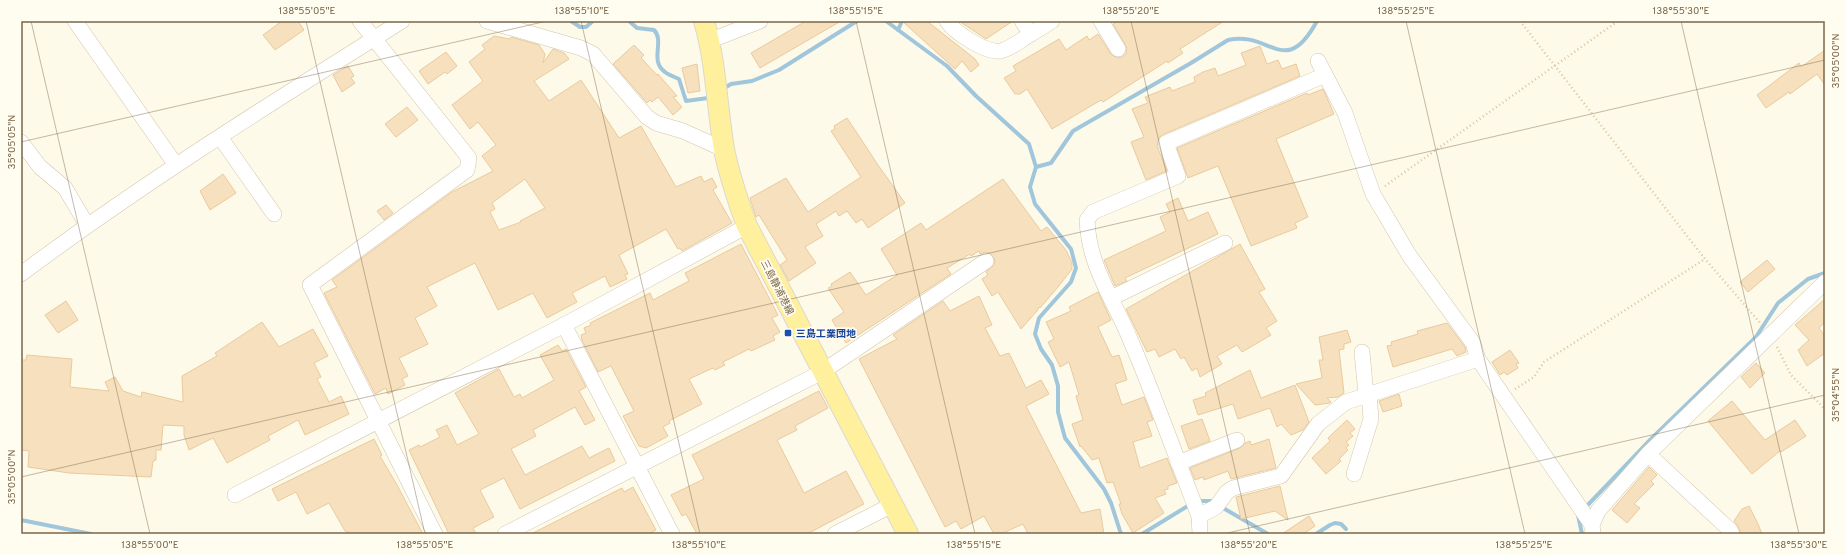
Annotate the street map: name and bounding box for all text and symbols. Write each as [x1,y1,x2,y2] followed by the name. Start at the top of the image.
[278,5,336,18] text: 138°55'05"E
[555,5,609,18] text: 138°55'10"E
[829,5,883,18] text: 138°55'15"E
[1102,5,1160,18] text: 138°55'20"E
[1378,5,1434,18] text: 138°55'25"E
[1653,5,1709,18] text: 138°55'30"E
[1830,34,1843,88] text: 35°05'00"N
[6,115,19,169] text: 35°05'05"N
[757,258,796,317] street label: 三島静浦港線
[783,328,793,338] marker: 三島工業団地
[796,328,856,341] place label: 三島工業団地
[1830,368,1843,422] text: 35°04'55"N
[6,450,19,504] text: 35°05'00"N
[121,539,179,552] text: 138°55'00"E
[396,539,454,552] text: 138°55'05"E
[672,539,726,552] text: 138°55'10"E
[947,539,1001,552] text: 138°55'15"E
[1220,539,1278,552] text: 138°55'20"E
[1496,539,1552,552] text: 138°55'25"E
[1771,539,1827,552] text: 138°55'30"E

